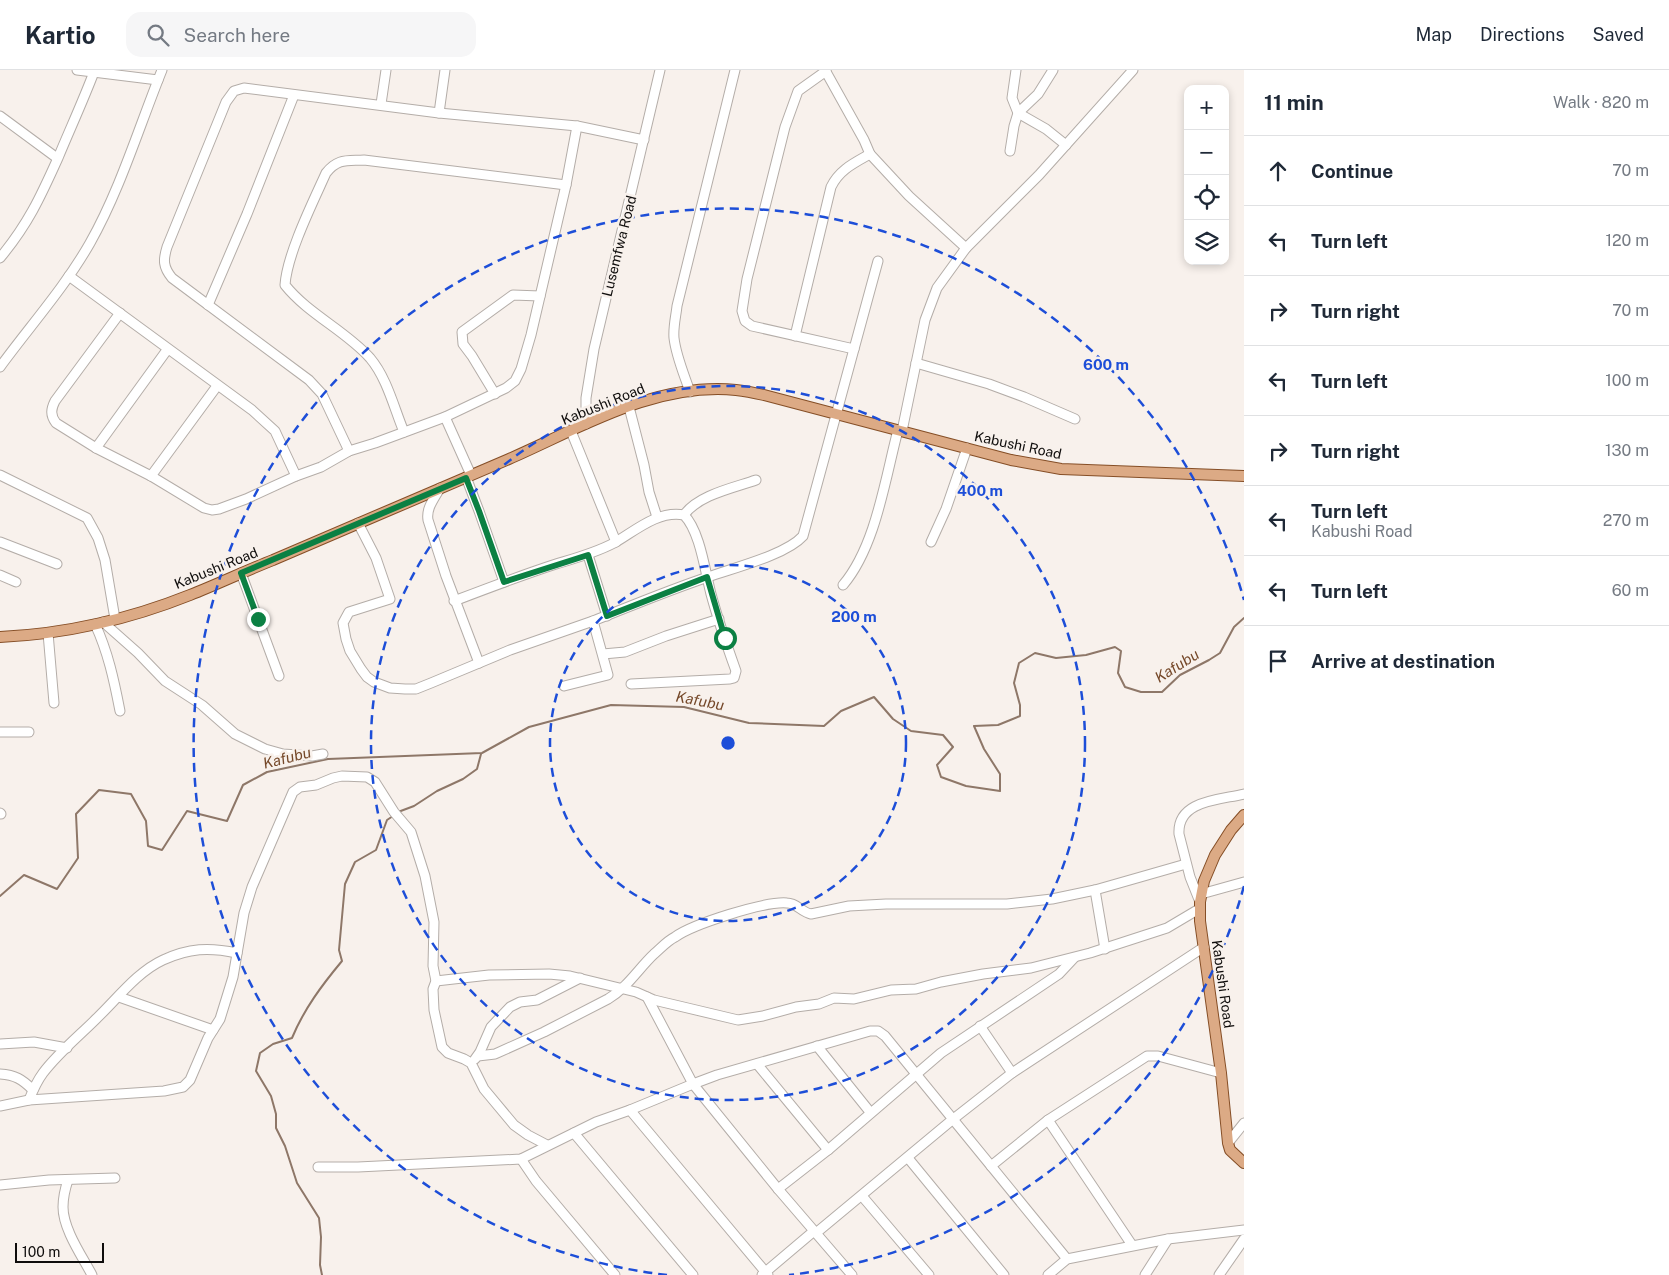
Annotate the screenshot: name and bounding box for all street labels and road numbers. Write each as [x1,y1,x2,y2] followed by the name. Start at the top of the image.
[599,194,639,298] street label: Lusemfwa Road
[559,380,647,428] street label: Kabushi Road
[973,428,1063,462] street label: Kabushi Road
[172,544,260,592] street label: Kabushi Road
[1209,939,1237,1029] street label: Kabushi Road

